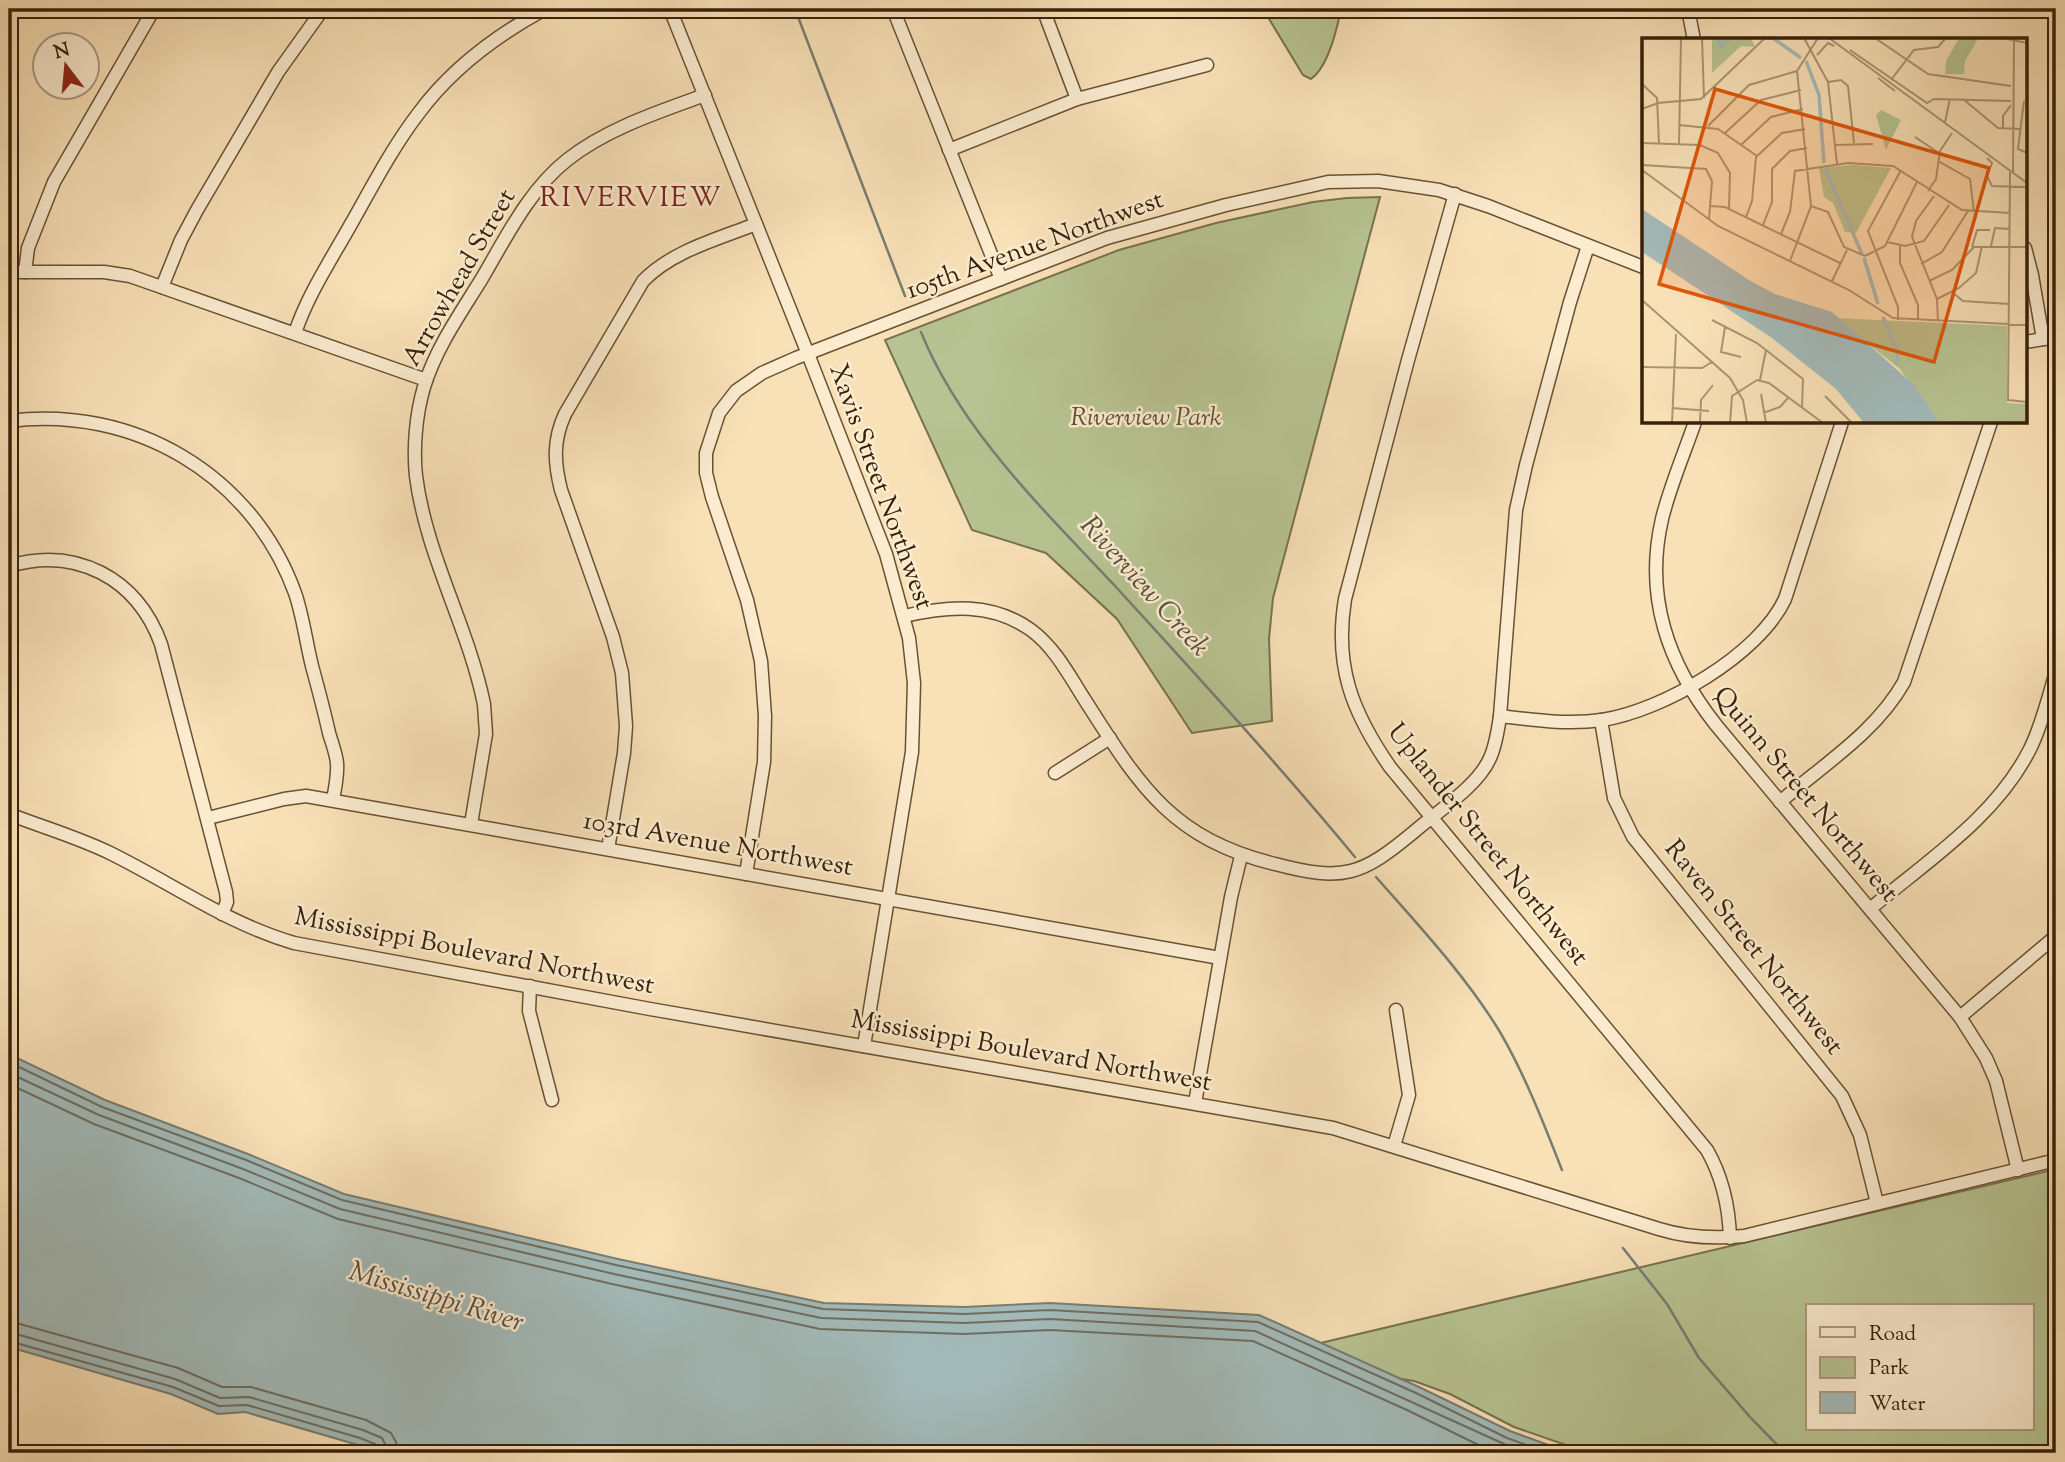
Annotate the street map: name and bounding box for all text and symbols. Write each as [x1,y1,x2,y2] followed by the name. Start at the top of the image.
[32,32,102,102] north arrow
[51,37,73,67] text: N
[1642,38,2026,424] inset map
[539,179,723,219] district label: RIVERVIEW
[394,182,526,373] street label: Arrowhead Street
[901,182,1169,310] street label: 105th Avenue Northwest
[818,359,942,615] street label: Xavis Street Northwest
[1070,400,1222,437] park label: Riverview Park
[1070,508,1219,667] water label: Riverview Creek
[1704,679,1906,911] street label: Quinn Street Northwest
[1377,716,1597,974] street label: Uplander Street Northwest
[580,803,856,887] street label: 103rd Avenue Northwest
[1655,833,1851,1063] street label: Raven Street Northwest
[291,899,657,1005] street label: Mississippi Boulevard Northwest
[848,1002,1215,1102] street label: Mississippi Boulevard Northwest
[344,1252,528,1344] water label: Mississippi River
[1806,1304,2034,1430] legend
[1869,1320,1916,1350] text: Road
[1869,1354,1910,1384] text: Park
[1869,1390,1926,1420] text: Water

